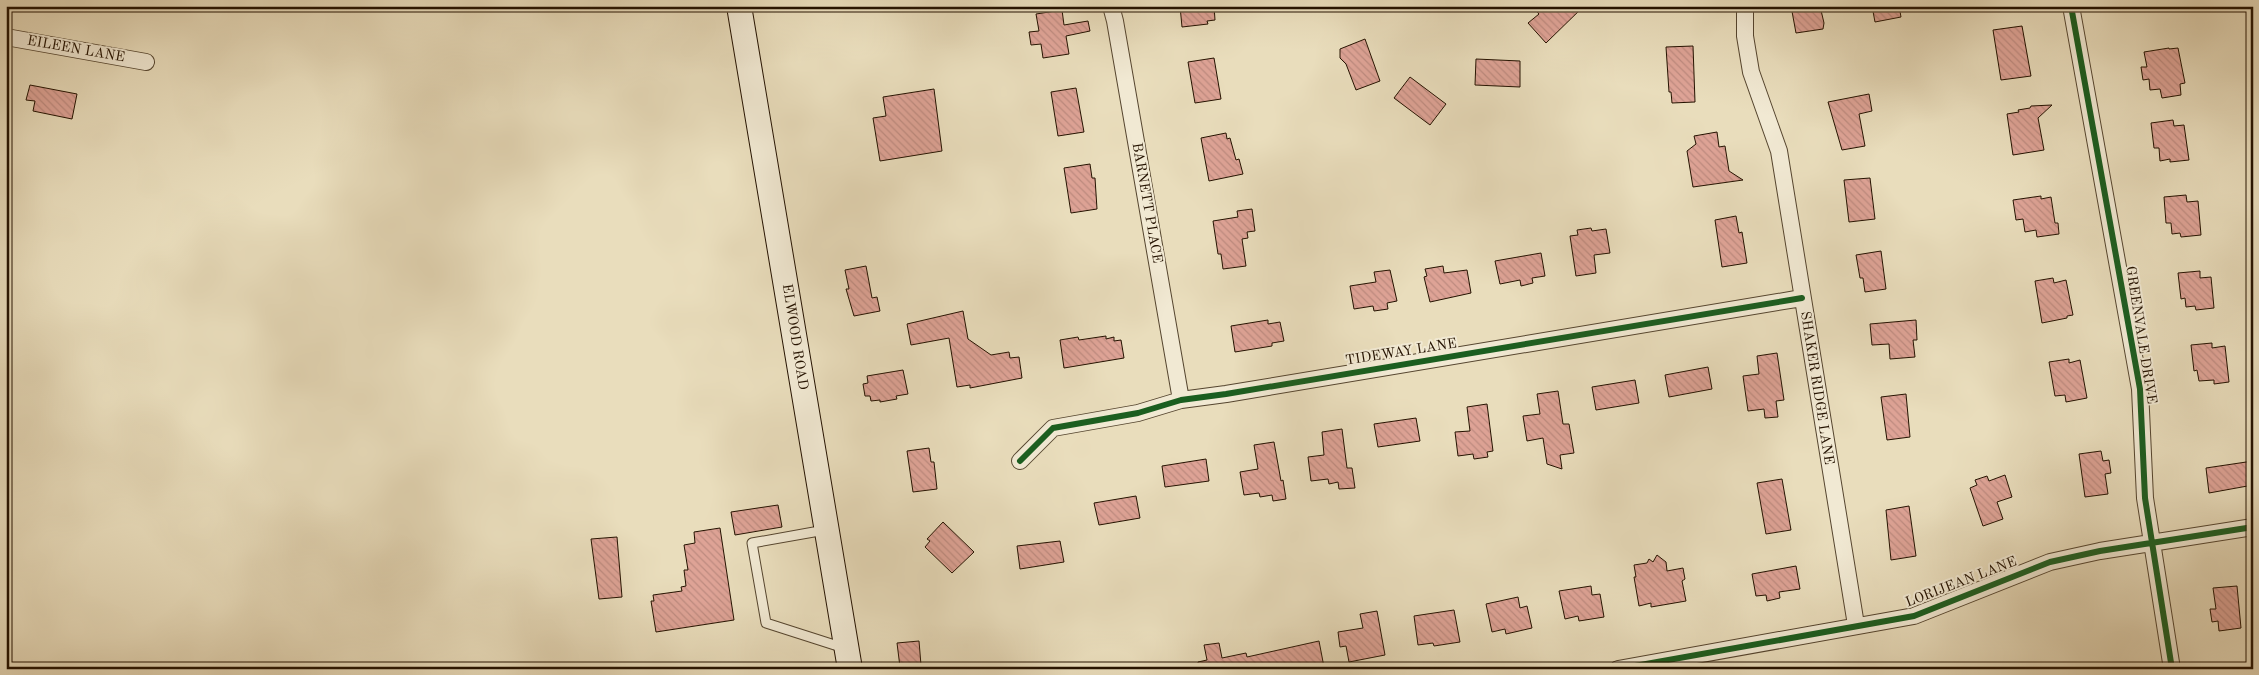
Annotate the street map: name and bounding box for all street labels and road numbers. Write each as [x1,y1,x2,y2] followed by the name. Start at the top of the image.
[26,34,126,64] street label: EILEEN LANE
[1130,142,1164,264] street label: BARNETT PLACE
[2123,265,2159,405] street label: GREENVALE DRIVE
[780,283,810,391] street label: ELWOOD ROAD
[1798,310,1836,466] street label: SHAKER RIDGE LANE
[1344,336,1458,368] street label: TIDEWAY LANE
[1903,554,2019,610] street label: LORIJEAN LANE

